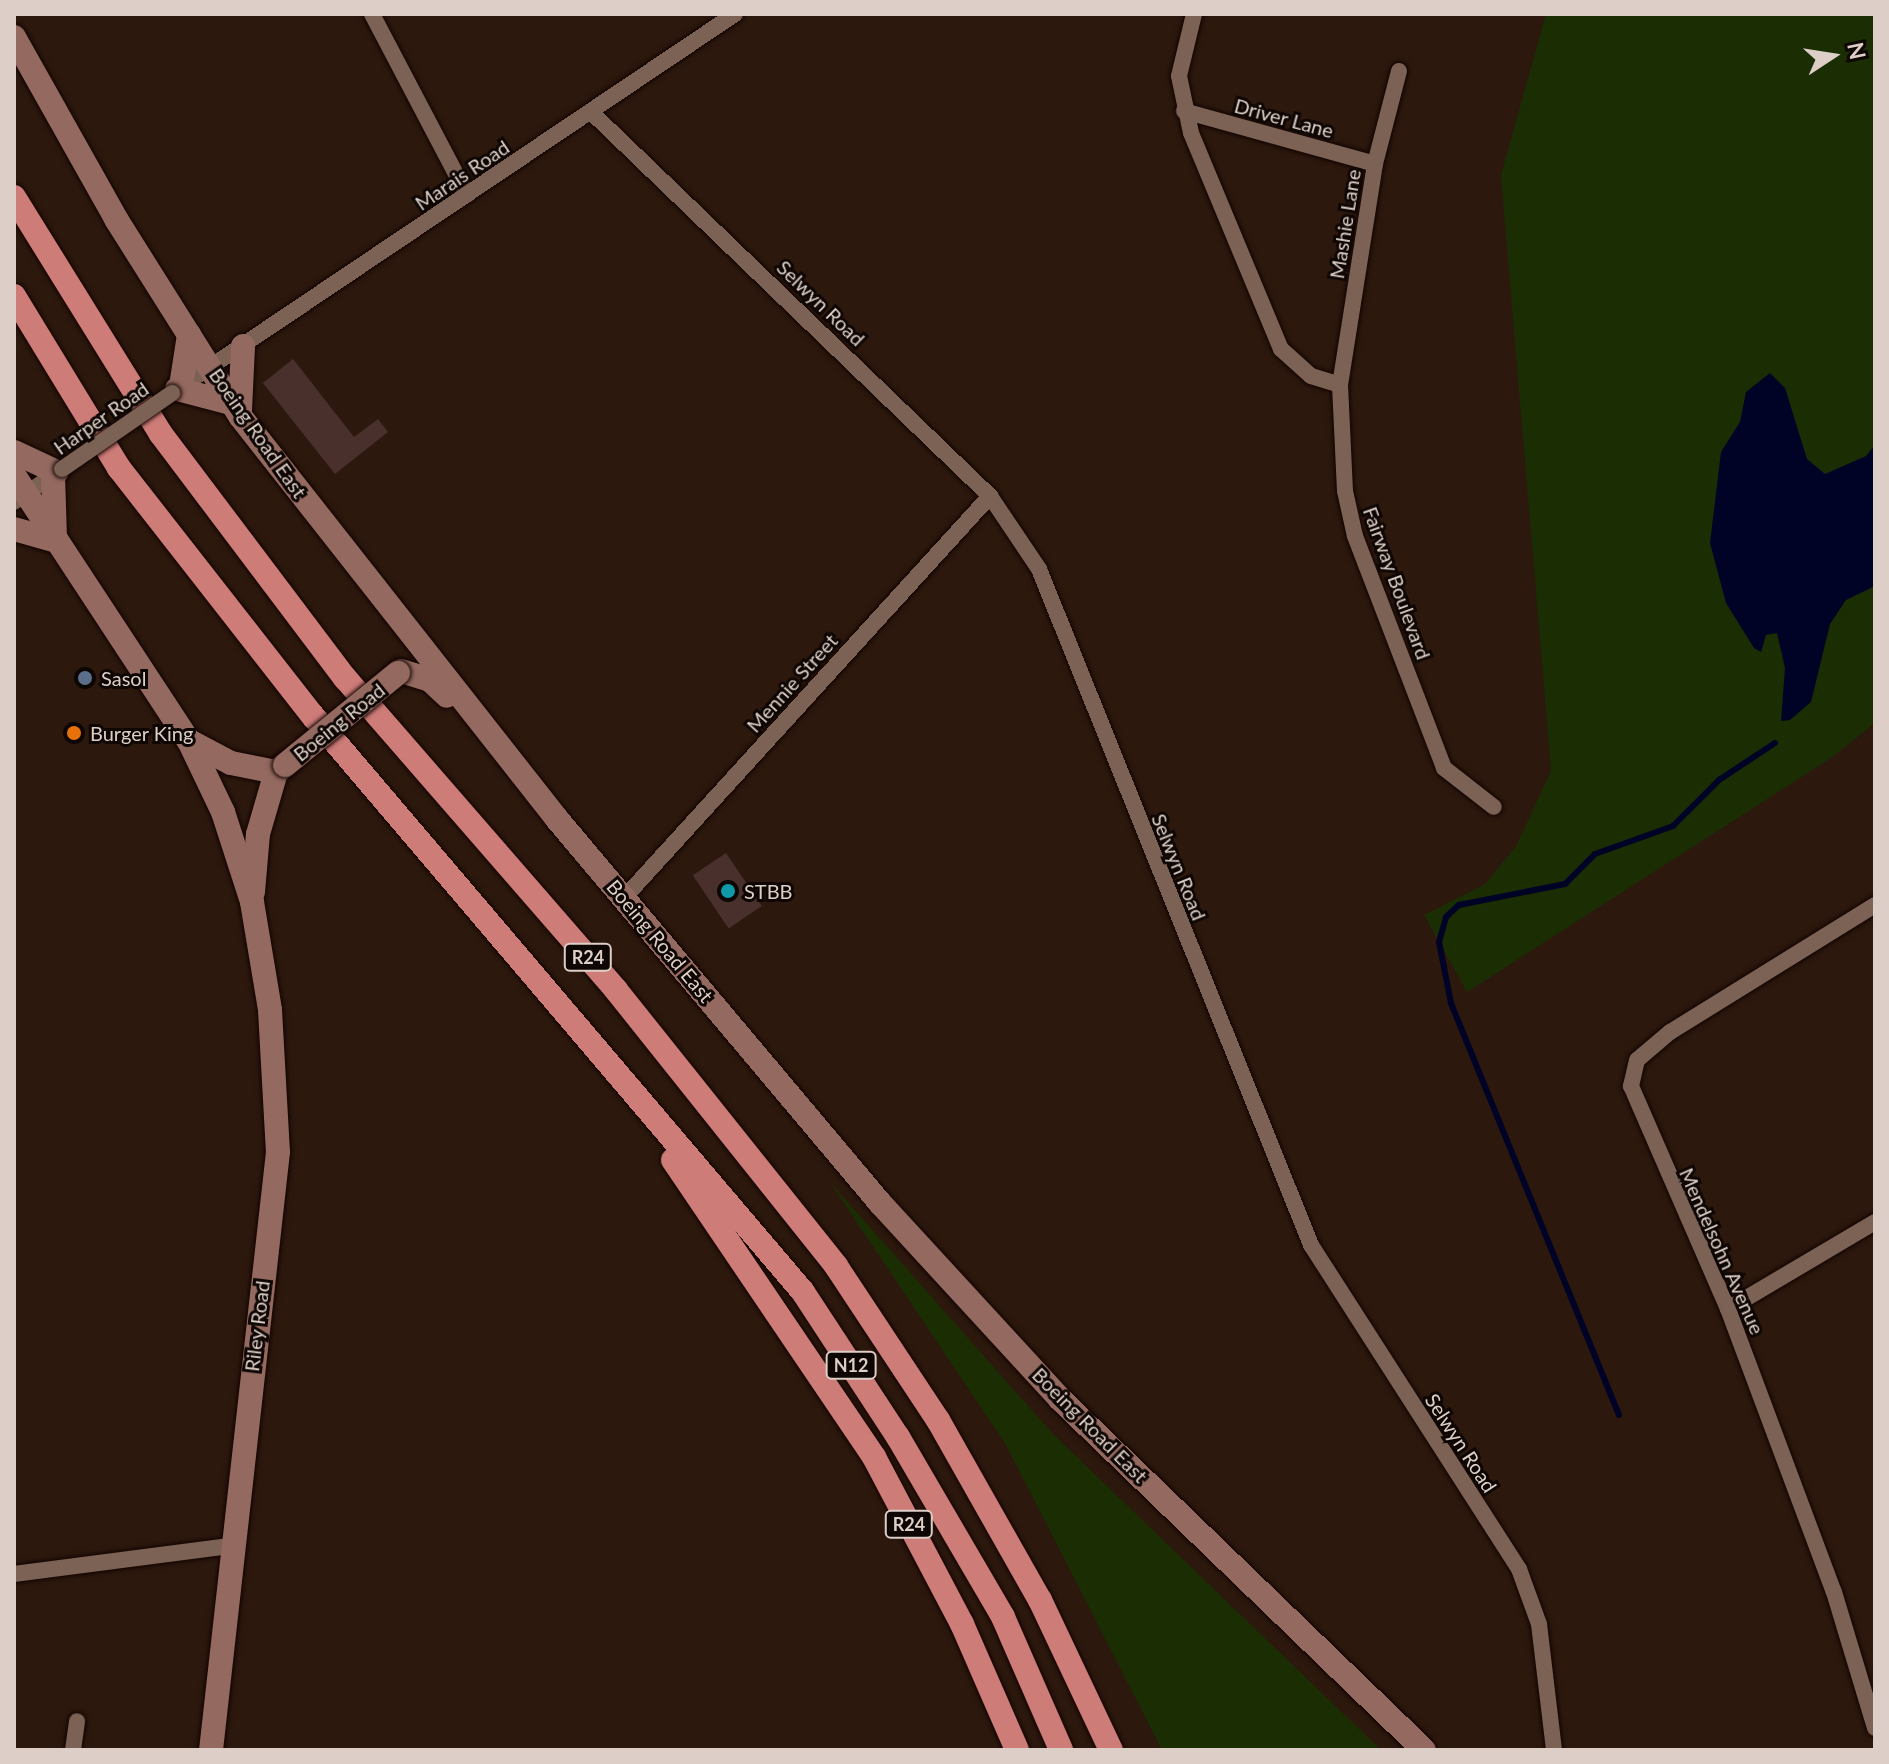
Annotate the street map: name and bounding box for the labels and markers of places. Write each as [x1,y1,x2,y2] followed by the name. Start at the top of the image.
[101,666,146,690] place label: Sasol
[76,669,94,687] marker: Sasol
[90,721,194,745] place label: Burger King
[65,724,83,742] marker: Burger King
[744,879,793,903] place label: STBB
[719,882,737,900] marker: STBB

